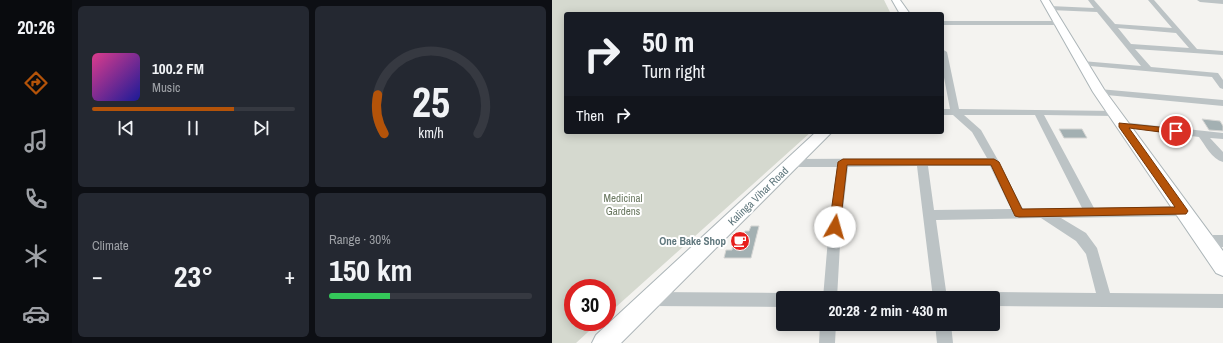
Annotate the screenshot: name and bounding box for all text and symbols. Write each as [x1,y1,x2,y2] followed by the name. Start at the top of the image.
[17,15,55,40] text: 20:26
[642,23,694,61] text: 50 m
[576,28,628,80] icon: right
[152,58,204,79] text: 100.2 FM
[642,59,705,84] text: Turn right
[22,69,50,97] icon: directions
[412,74,449,130] text: 25
[152,79,180,96] text: Music
[612,104,634,126] icon: right
[576,105,604,126] text: Then
[1159,114,1193,148] pin
[115,117,137,139] icon: previous
[182,117,204,139] icon: pause
[250,117,272,139] icon: next
[1165,120,1187,142] icon: arrive
[418,123,443,142] text: km/h
[22,127,50,155] icon: music
[725,164,791,228] street label: Kalinga Vihar Road
[22,185,50,213] icon: phone
[603,191,643,218] park label: Medicinal Gardens
[814,206,856,248] position arrow
[729,230,751,252] cafe icon: One Bake Shop
[329,231,391,248] text: Range · 30%
[659,234,726,248] place label: One Bake Shop
[92,237,129,254] text: Climate
[22,242,50,270] icon: climate
[329,250,412,290] text: 150 km
[174,256,213,296] text: 23°
[92,261,103,291] text: −
[284,261,295,291] text: +
[564,279,616,331] speed limit sign: 30
[22,300,50,328] icon: car
[829,300,947,321] text: 20:28 · 2 min · 430 m

